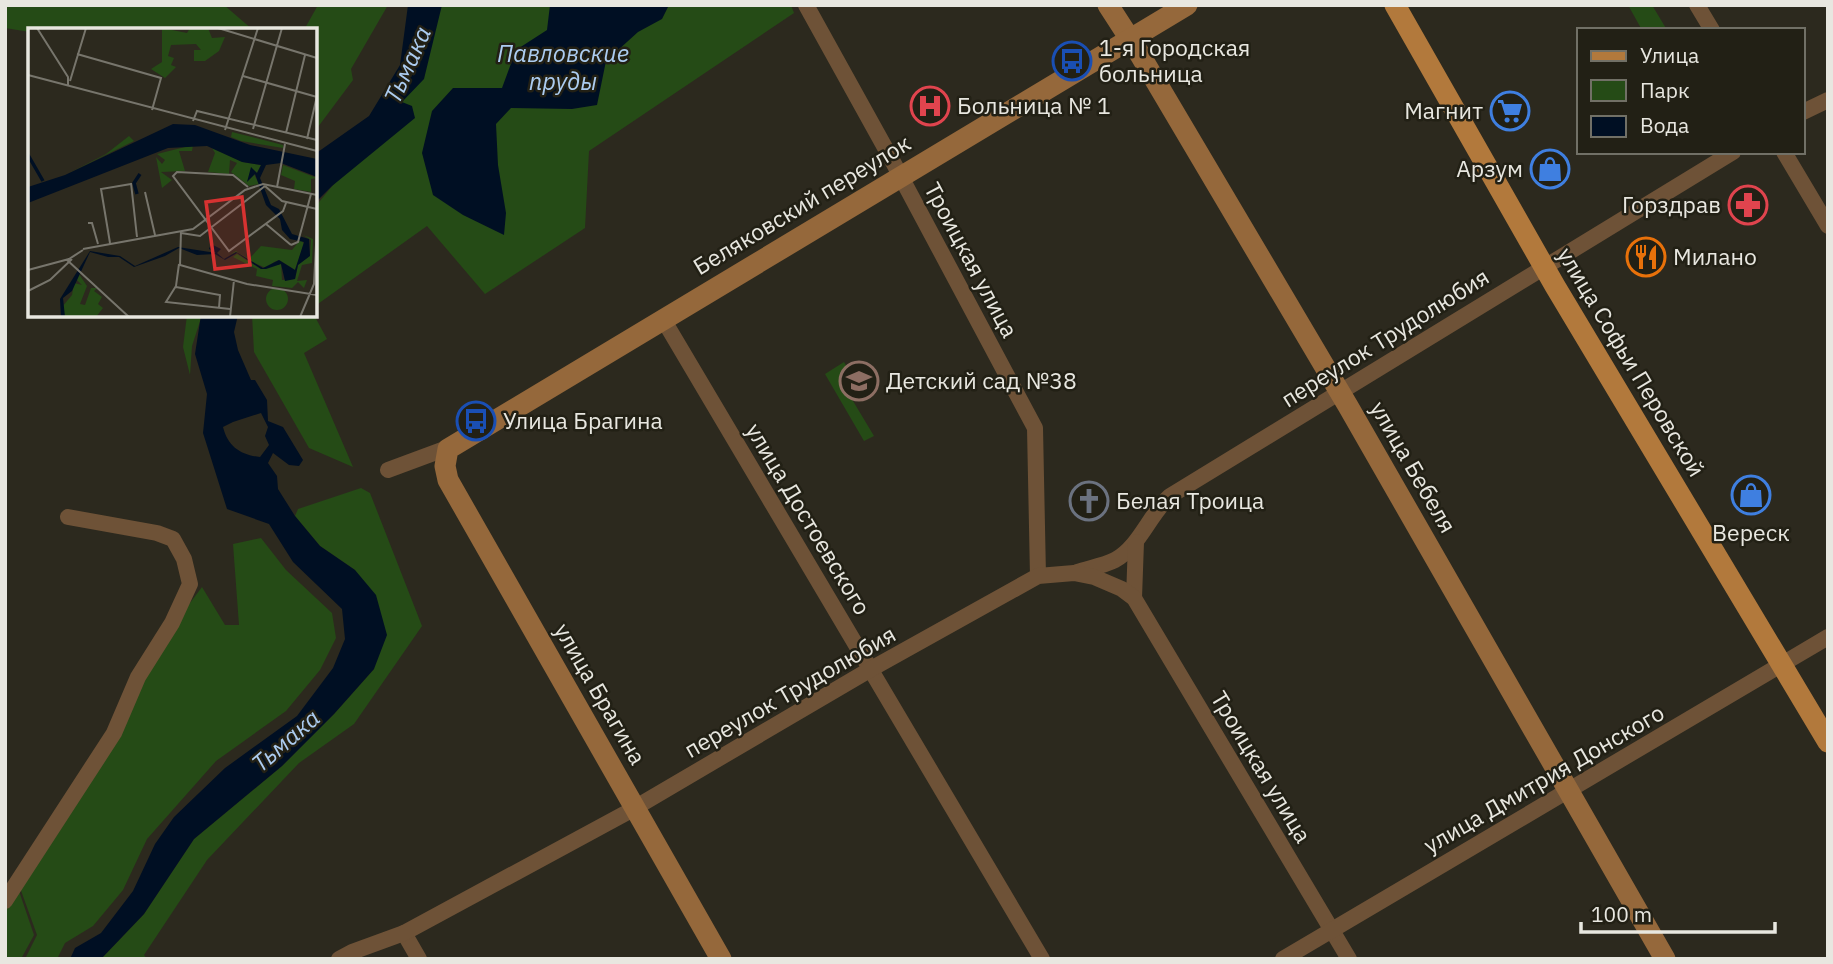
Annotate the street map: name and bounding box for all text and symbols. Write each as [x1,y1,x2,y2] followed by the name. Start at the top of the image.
[376,21,438,108] water label: Тьмака
[28,28,317,317] inset map
[1577,28,1805,154] legend
[1099,32,1250,88] place label: 1-я Городская больница
[497,37,629,97] water label: Павловские пруды
[1051,40,1093,82] bus stop icon: 1-я Городская больница
[1640,41,1699,69] text: Улица
[1640,76,1690,104] text: Парк
[909,85,951,127] hospital icon: Больница № 1
[957,90,1111,120] place label: Больница № 1
[1489,90,1531,132] supermarket icon: Магнит
[1404,95,1483,125] place label: Магнит
[1640,111,1689,139] text: Вода
[687,127,916,281] street label: Беляковский переулок
[1529,148,1571,190] shop icon: Арзум
[1456,153,1523,183] place label: Арзум
[918,177,1025,342] street label: Троицкая улица
[1727,184,1769,226] pharmacy icon: Горздрав
[1622,189,1721,219] place label: Горздрав
[1625,236,1667,278] restaurant icon: Милано
[1551,241,1712,482] street label: улица Софьи Перовской
[1673,241,1757,271] place label: Милано
[1275,261,1494,413] street label: переулок Трудолюбия
[838,360,880,402] school or university icon: Детский сад №38
[886,365,1077,395] place label: Детский сад №38
[1364,395,1464,538] street label: улица Бебеля
[455,400,497,442] bus stop icon: Улица Брагина
[503,405,663,435] place label: Улица Брагина
[740,417,878,620] street label: улица Достоевского
[1730,474,1772,516] shop icon: Вереск
[1068,480,1110,522] church icon: Белая Троица
[1116,485,1264,515] place label: Белая Троица
[1712,517,1790,547] place label: Вереск
[548,617,654,770] street label: улица Брагина
[678,618,901,764] street label: переулок Трудолюбия
[1205,685,1319,848] street label: Троицкая улица
[1418,697,1669,859] street label: улица Дмитрия Донского
[244,702,326,779] water label: Тьмака
[1581,890,1775,934] scale bar
[1591,900,1652,928] text: 100 m

